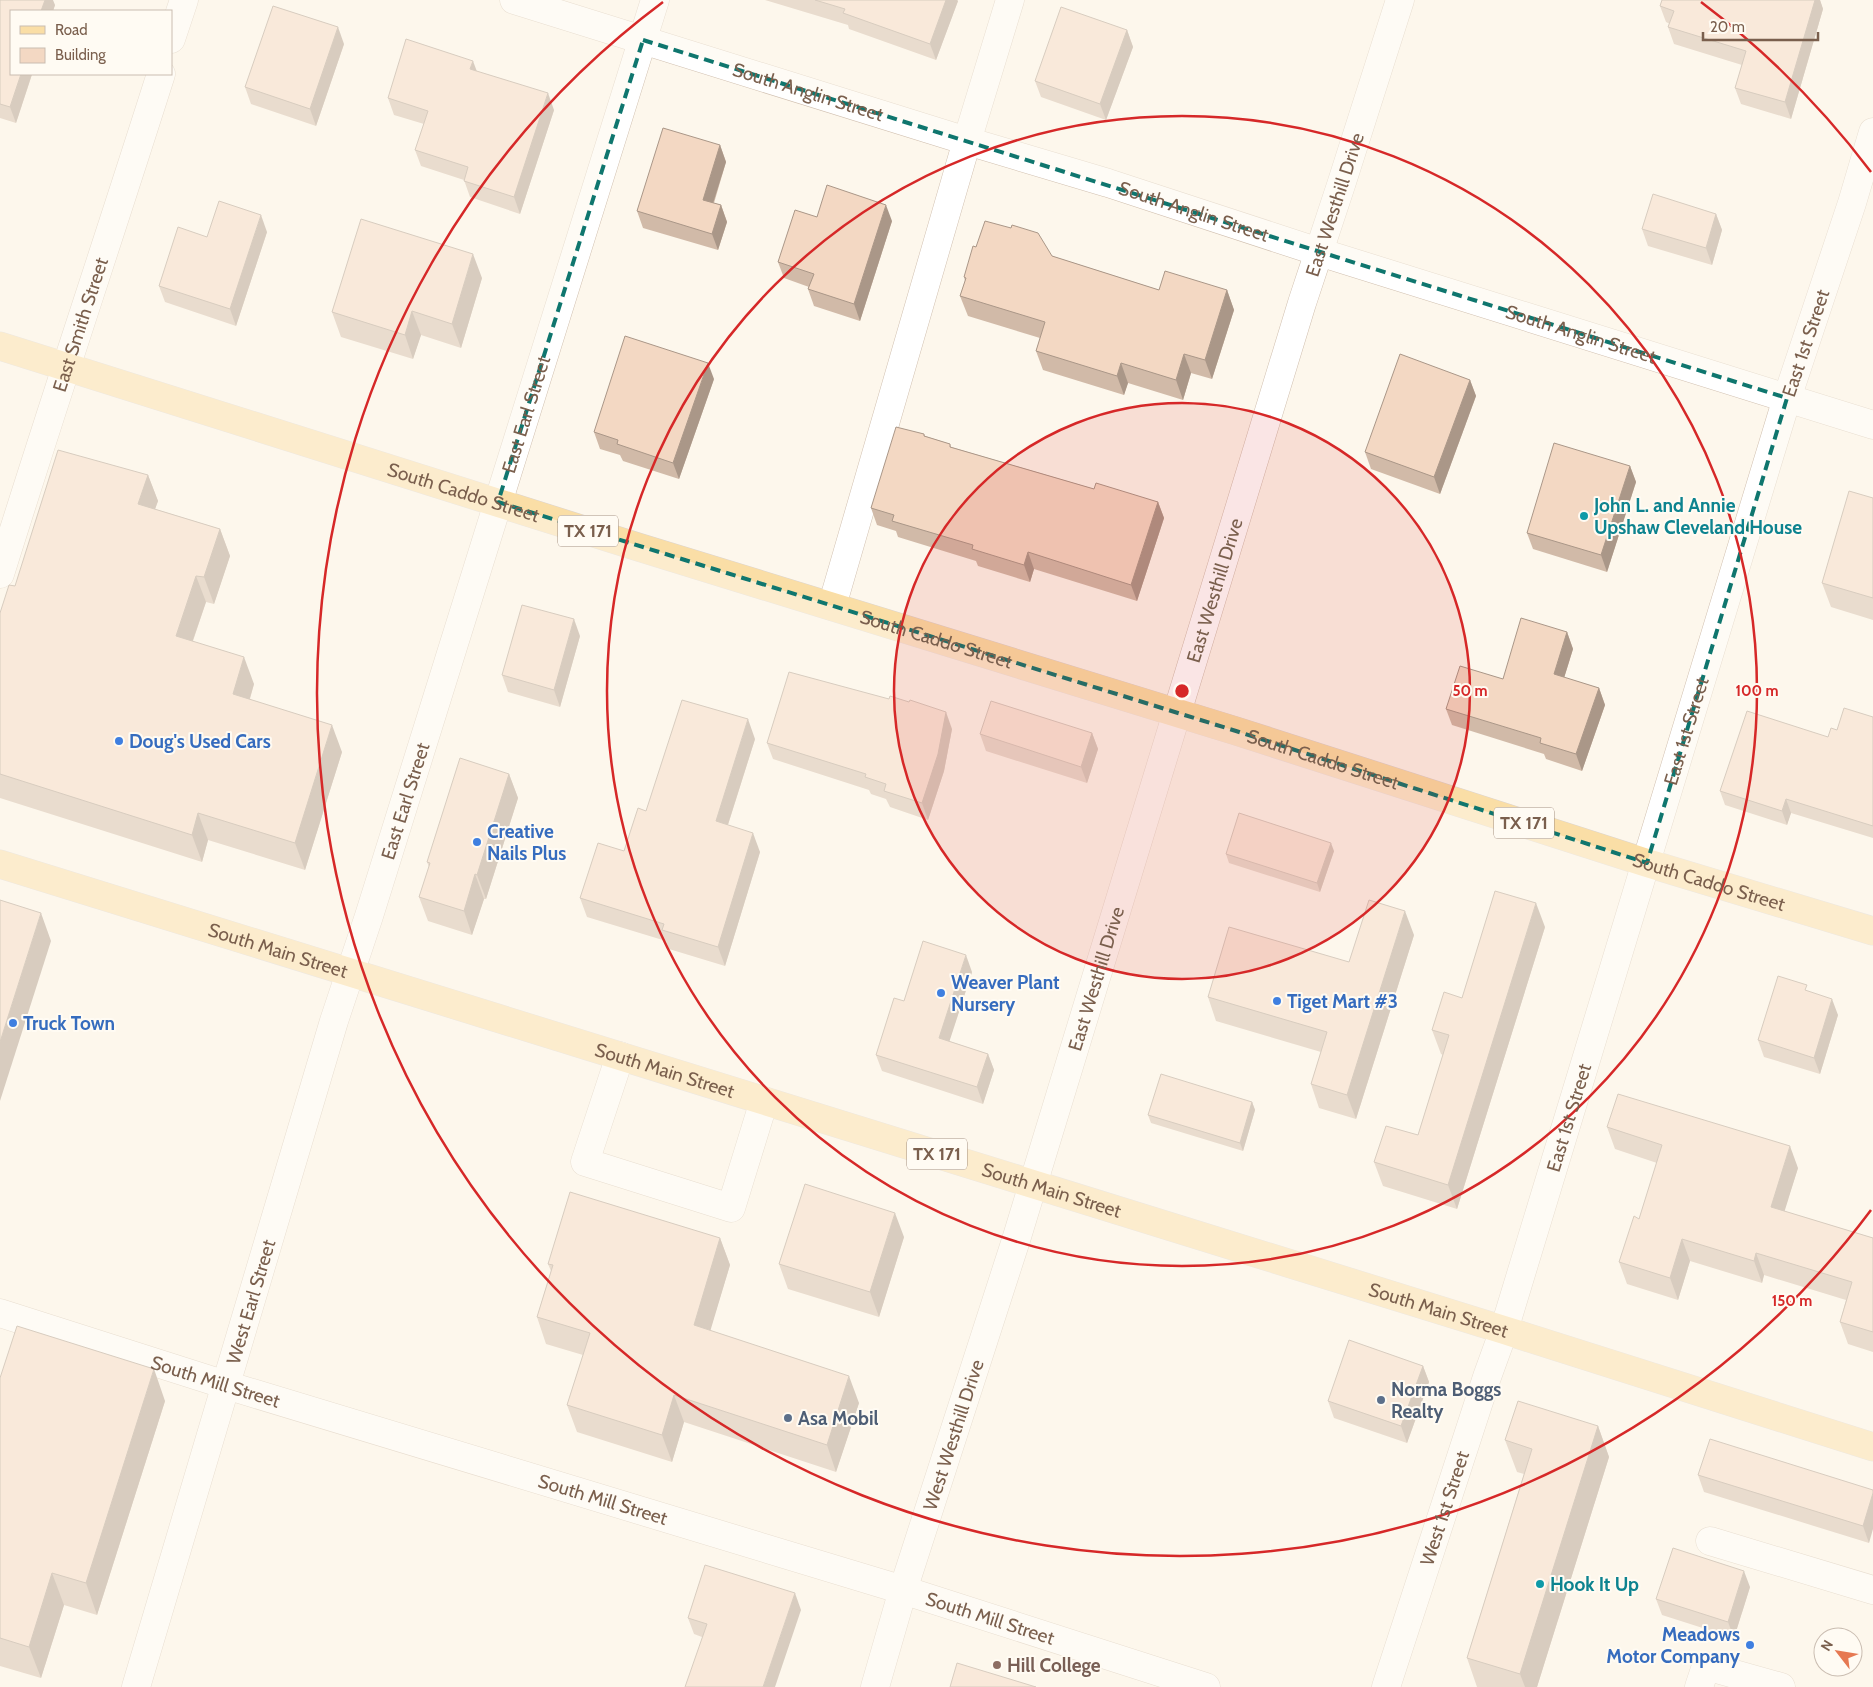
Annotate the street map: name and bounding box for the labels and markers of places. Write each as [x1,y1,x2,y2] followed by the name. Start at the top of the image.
[1593,494,1802,539] place label: John L. and Annie Upshaw Cleveland House
[1578,510,1590,522] marker: John L. and Annie Upshaw Cleveland House
[1173,682,1191,700] centre of rings
[129,730,271,753] place label: Doug's Used Cars
[113,735,125,747] marker: Doug's Used Cars
[487,820,566,865] place label: Creative Nails Plus
[471,836,483,848] marker: Creative Nails Plus
[951,971,1060,1016] place label: Weaver Plant Nursery
[935,987,947,999] marker: Weaver Plant Nursery
[1287,990,1398,1013] place label: Tiget Mart #3
[1271,995,1283,1007] marker: Tiget Mart #3
[23,1012,115,1035] place label: Truck Town
[7,1017,19,1029] marker: Truck Town
[1391,1378,1501,1423] place label: Norma Boggs Realty
[1375,1394,1387,1406] marker: Norma Boggs Realty
[798,1407,878,1430] place label: Asa Mobil
[782,1412,794,1424] marker: Asa Mobil
[1550,1573,1639,1596] place label: Hook It Up
[1534,1578,1546,1590] marker: Hook It Up
[1606,1623,1741,1668] place label: Meadows Motor Company
[1744,1639,1756,1651] marker: Meadows Motor Company
[1007,1654,1101,1677] place label: Hill College
[991,1659,1003,1671] marker: Hill College

